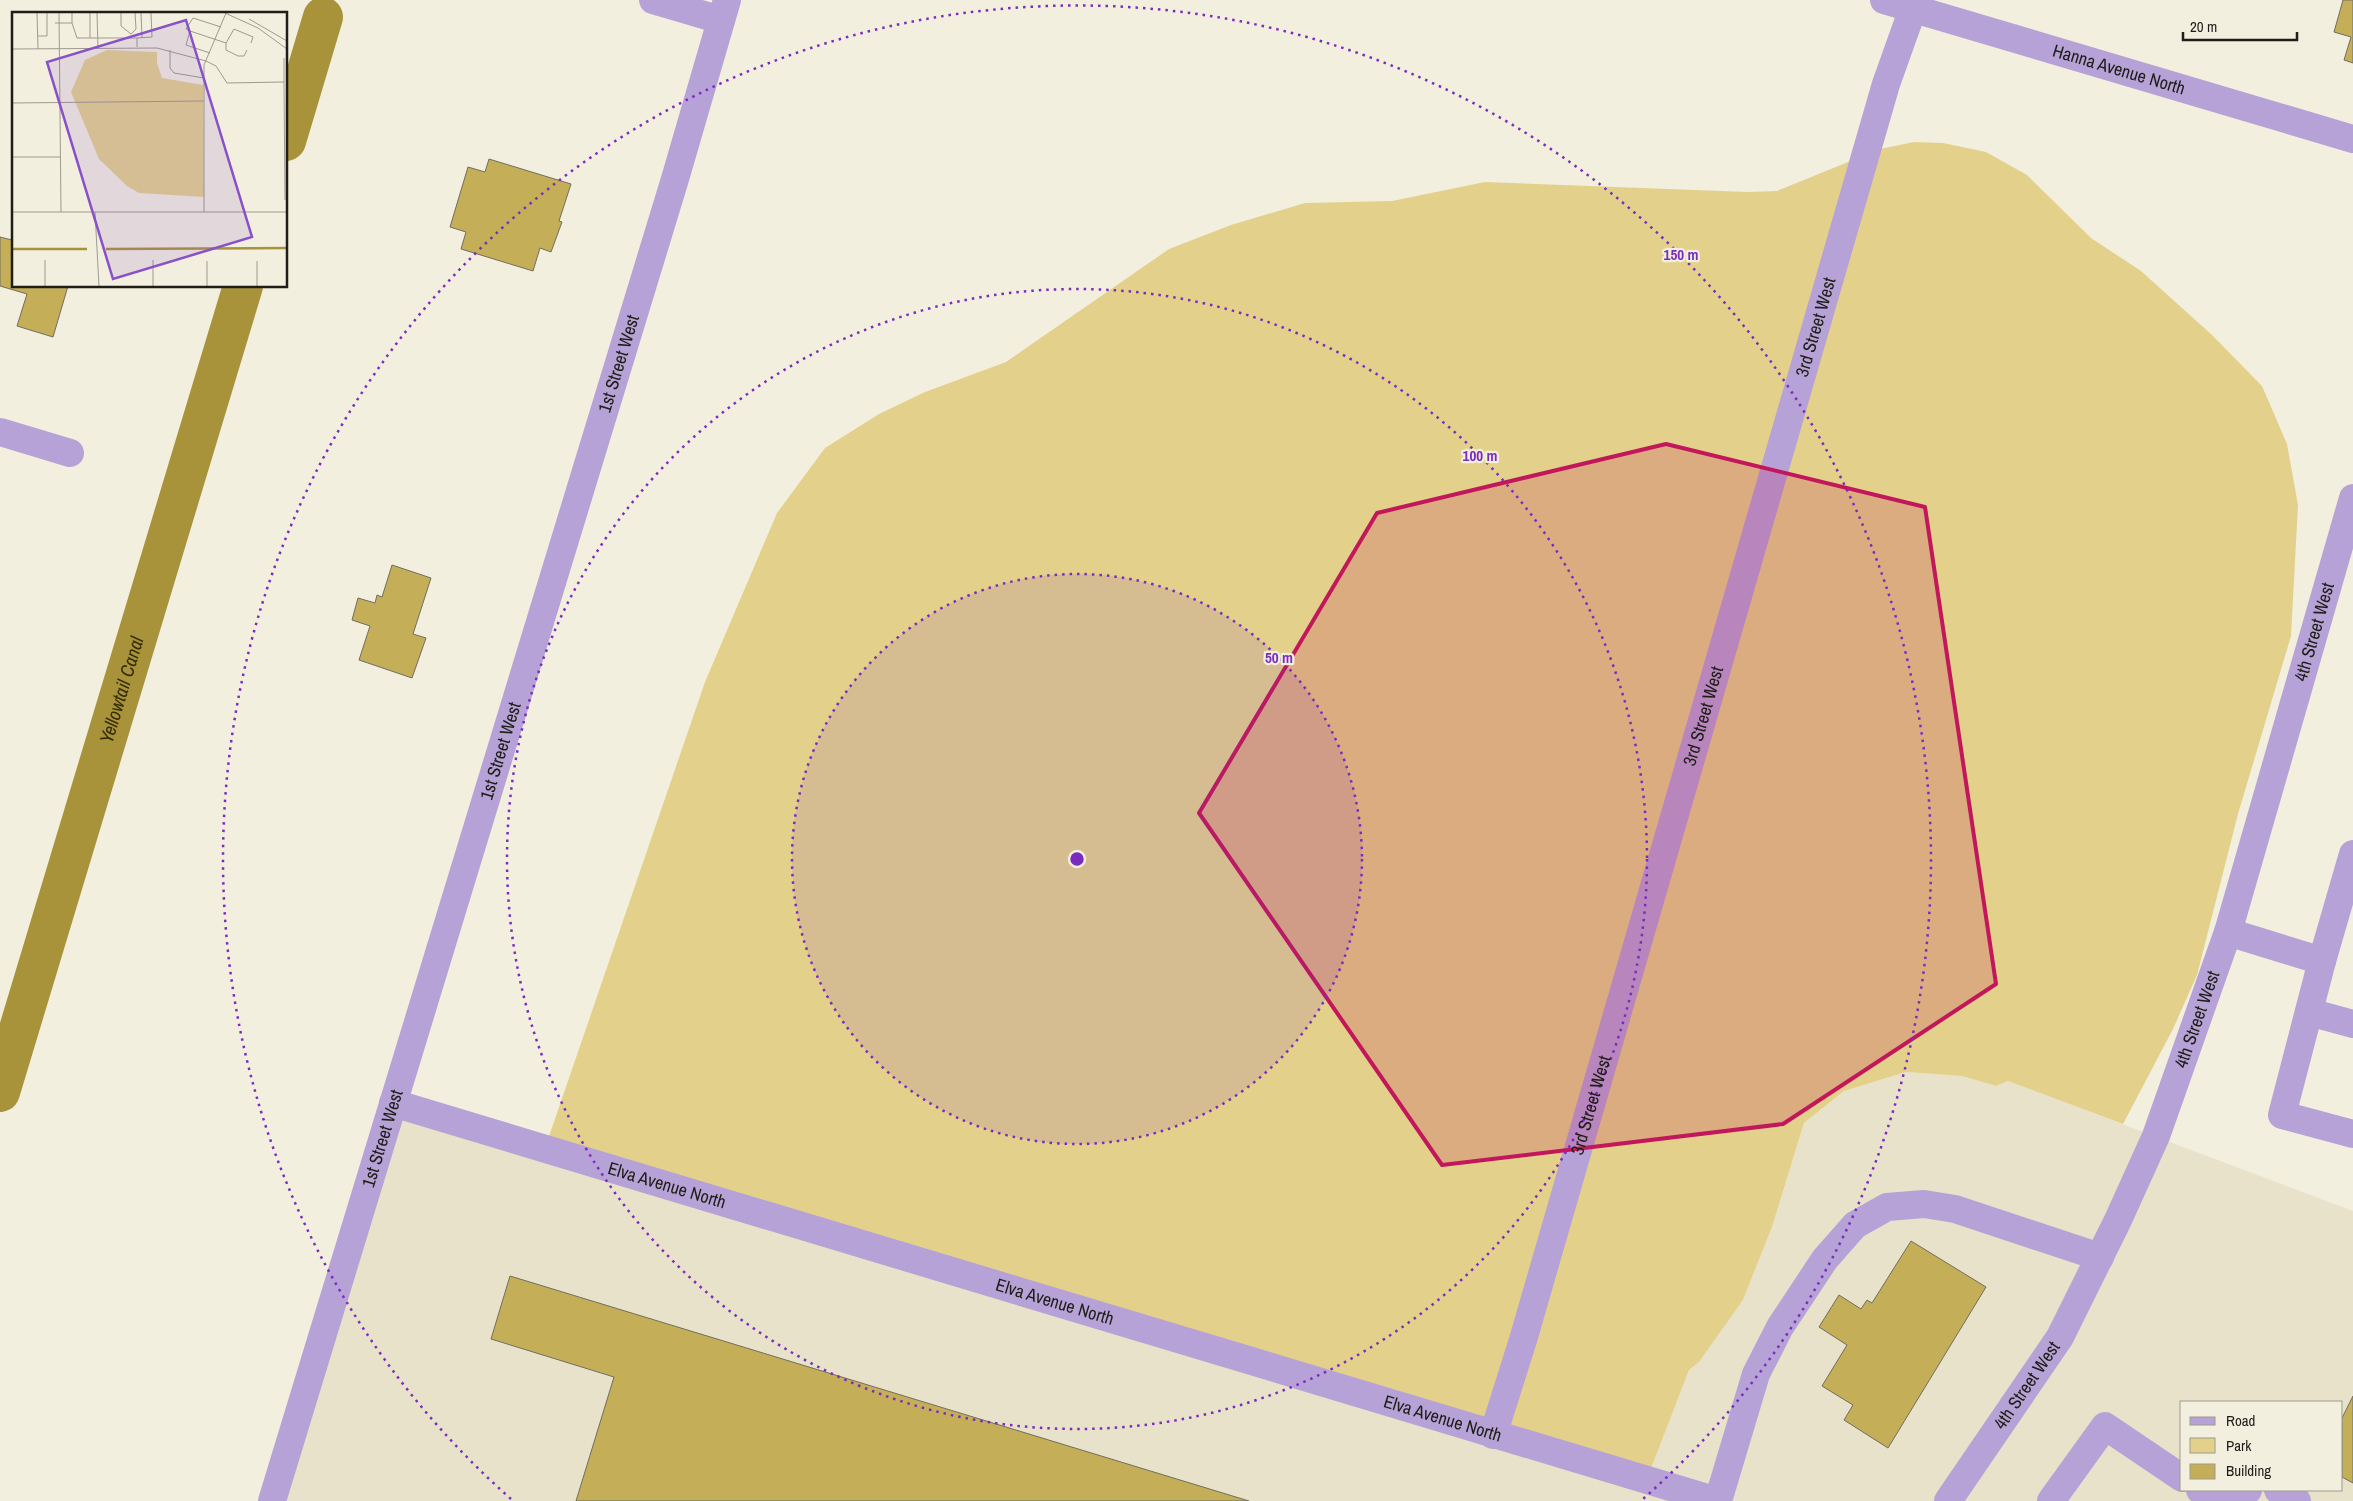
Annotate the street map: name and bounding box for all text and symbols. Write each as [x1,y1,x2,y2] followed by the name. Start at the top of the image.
[2183,10,2297,42] scale bar
[12,12,288,288] inset map
[2190,16,2217,37] text: 20 m
[2050,38,2188,101] street label: Hanna Avenue North
[1664,244,1698,265] text: 150 m
[1789,274,1841,380] street label: 3rd Street West
[592,312,645,415] street label: 1st Street West
[1463,445,1497,466] text: 100 m
[2288,579,2340,684] street label: 4th Street West
[93,633,150,746] water label: Yellowtail Canal
[1265,647,1293,668] text: 50 m
[1677,663,1729,769] street label: 3rd Street West
[473,699,527,803] street label: 1st Street West
[1068,850,1086,868] centre of rings
[2168,967,2225,1071] street label: 4th Street West
[1564,1052,1617,1158] street label: 3rd Street West
[355,1086,409,1190] street label: 1st Street West
[605,1155,729,1214] street label: Elva Avenue North
[993,1272,1117,1331] street label: Elva Avenue North
[1988,1336,2066,1434] street label: 4th Street West
[1381,1388,1505,1448] street label: Elva Avenue North
[2180,1401,2343,1491] legend
[2226,1410,2255,1431] text: Road
[2226,1435,2252,1456] text: Park
[2226,1460,2271,1481] text: Building

